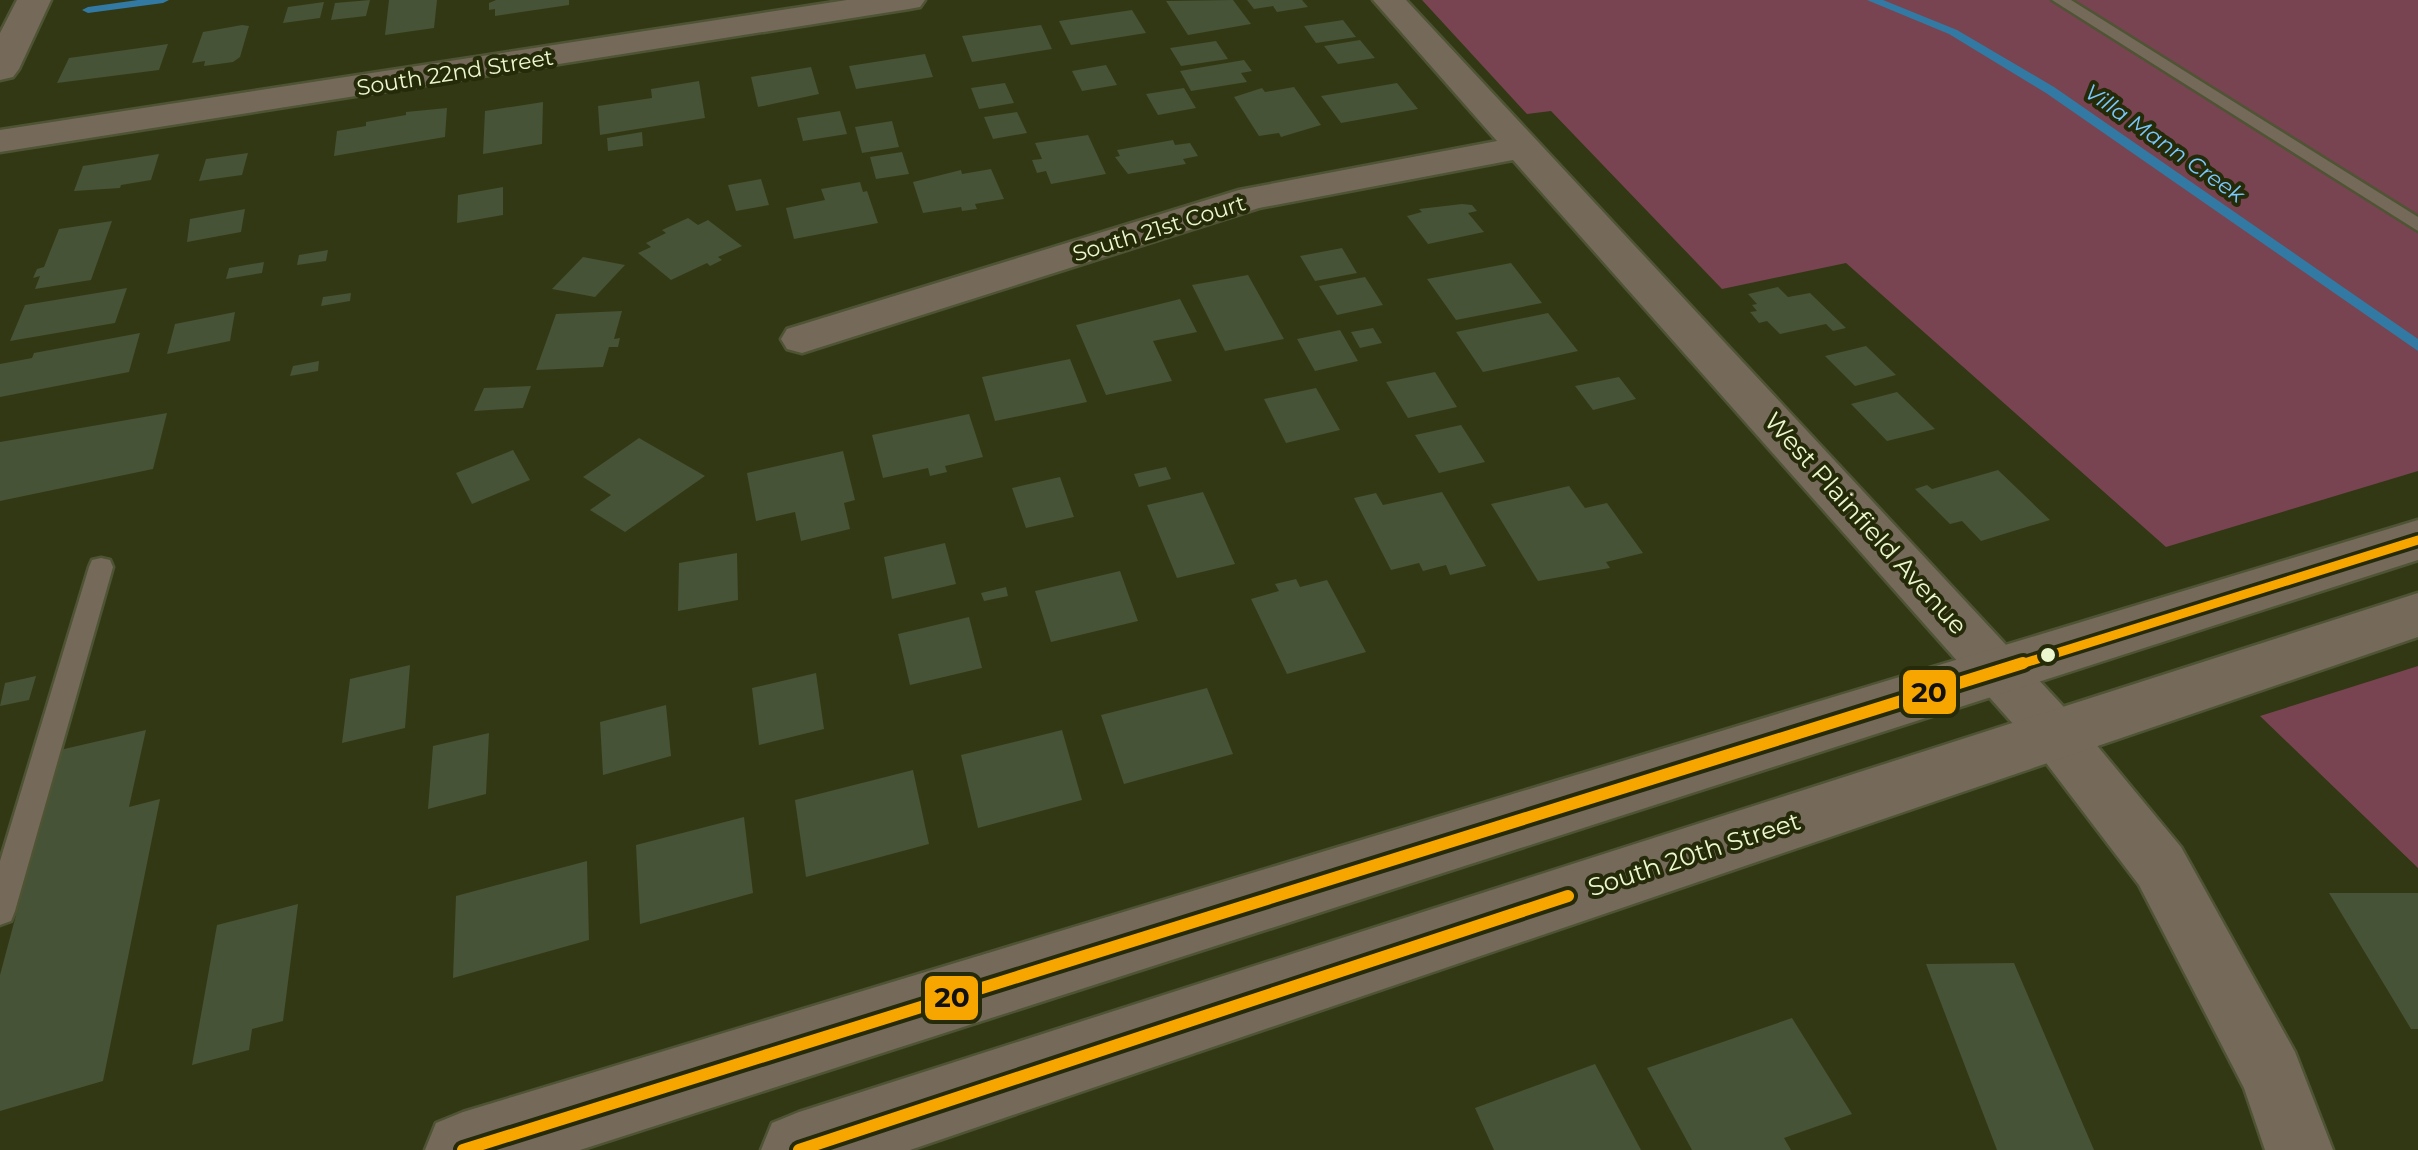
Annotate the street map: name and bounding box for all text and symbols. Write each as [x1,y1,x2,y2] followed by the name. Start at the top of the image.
[355,44,555,101] street label: South 22nd Street
[2080,78,2251,209] water label: Villa Mann Creek
[1069,189,1249,268] street label: South 21st Court
[1758,406,1974,640] street label: West Plainfield Avenue
[2038,645,2058,665] unlabelled marker
[1901,668,1958,716] line badge: 20
[1911,675,1947,709] text: 20
[1584,805,1804,903] street label: South 20th Street
[923,974,980,1022] line badge: 20
[934,980,970,1014] text: 20

